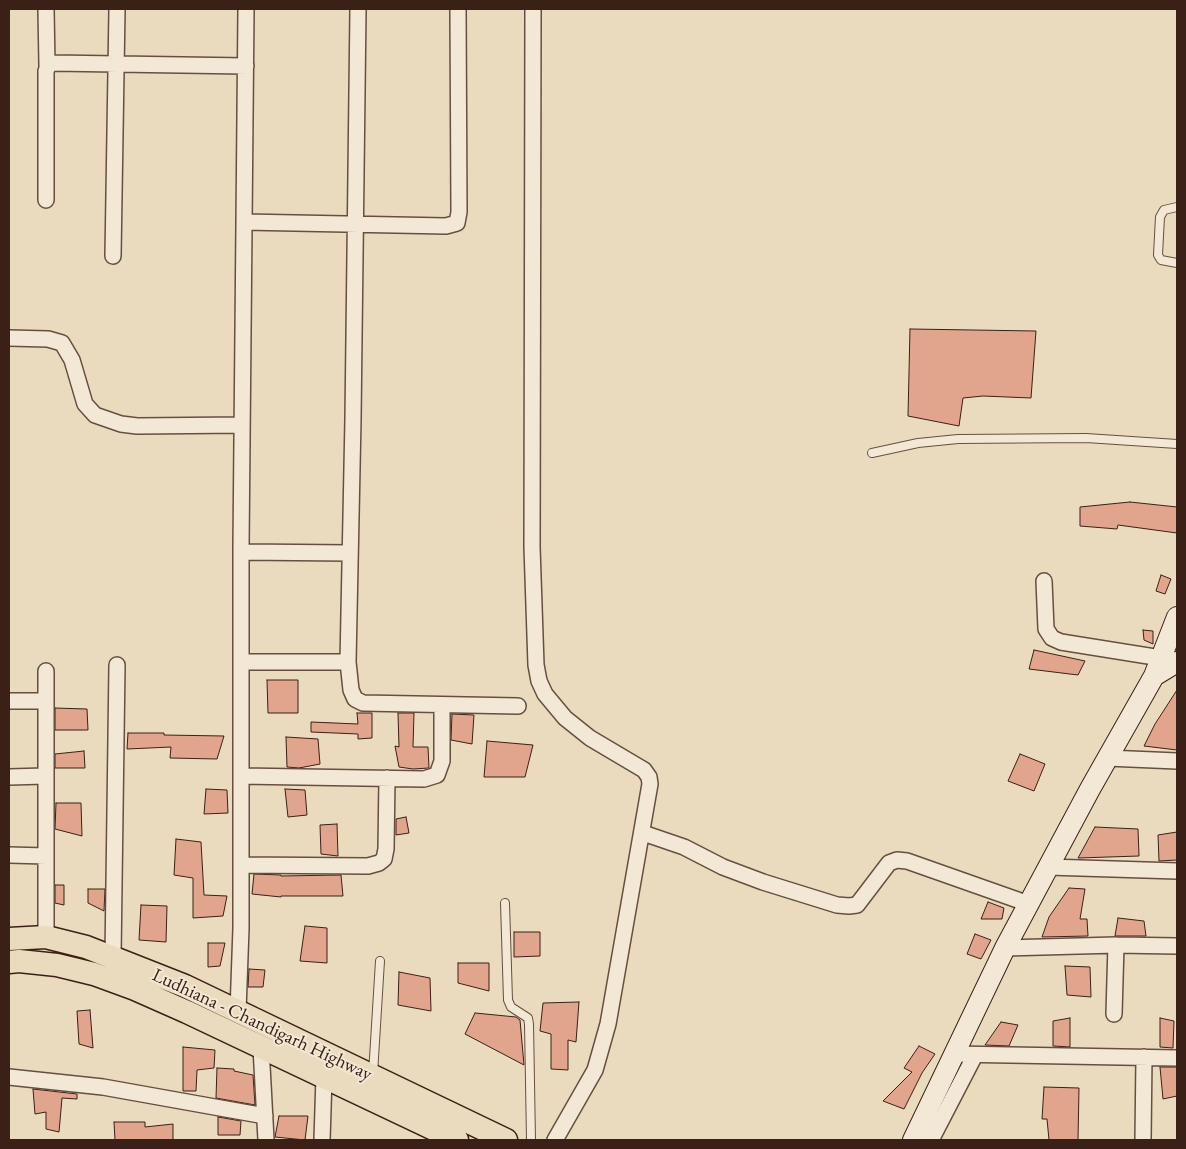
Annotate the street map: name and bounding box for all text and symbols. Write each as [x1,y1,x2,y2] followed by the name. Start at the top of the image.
[148,964,376,1086] street label: Ludhiana - Chandigarh Highway

